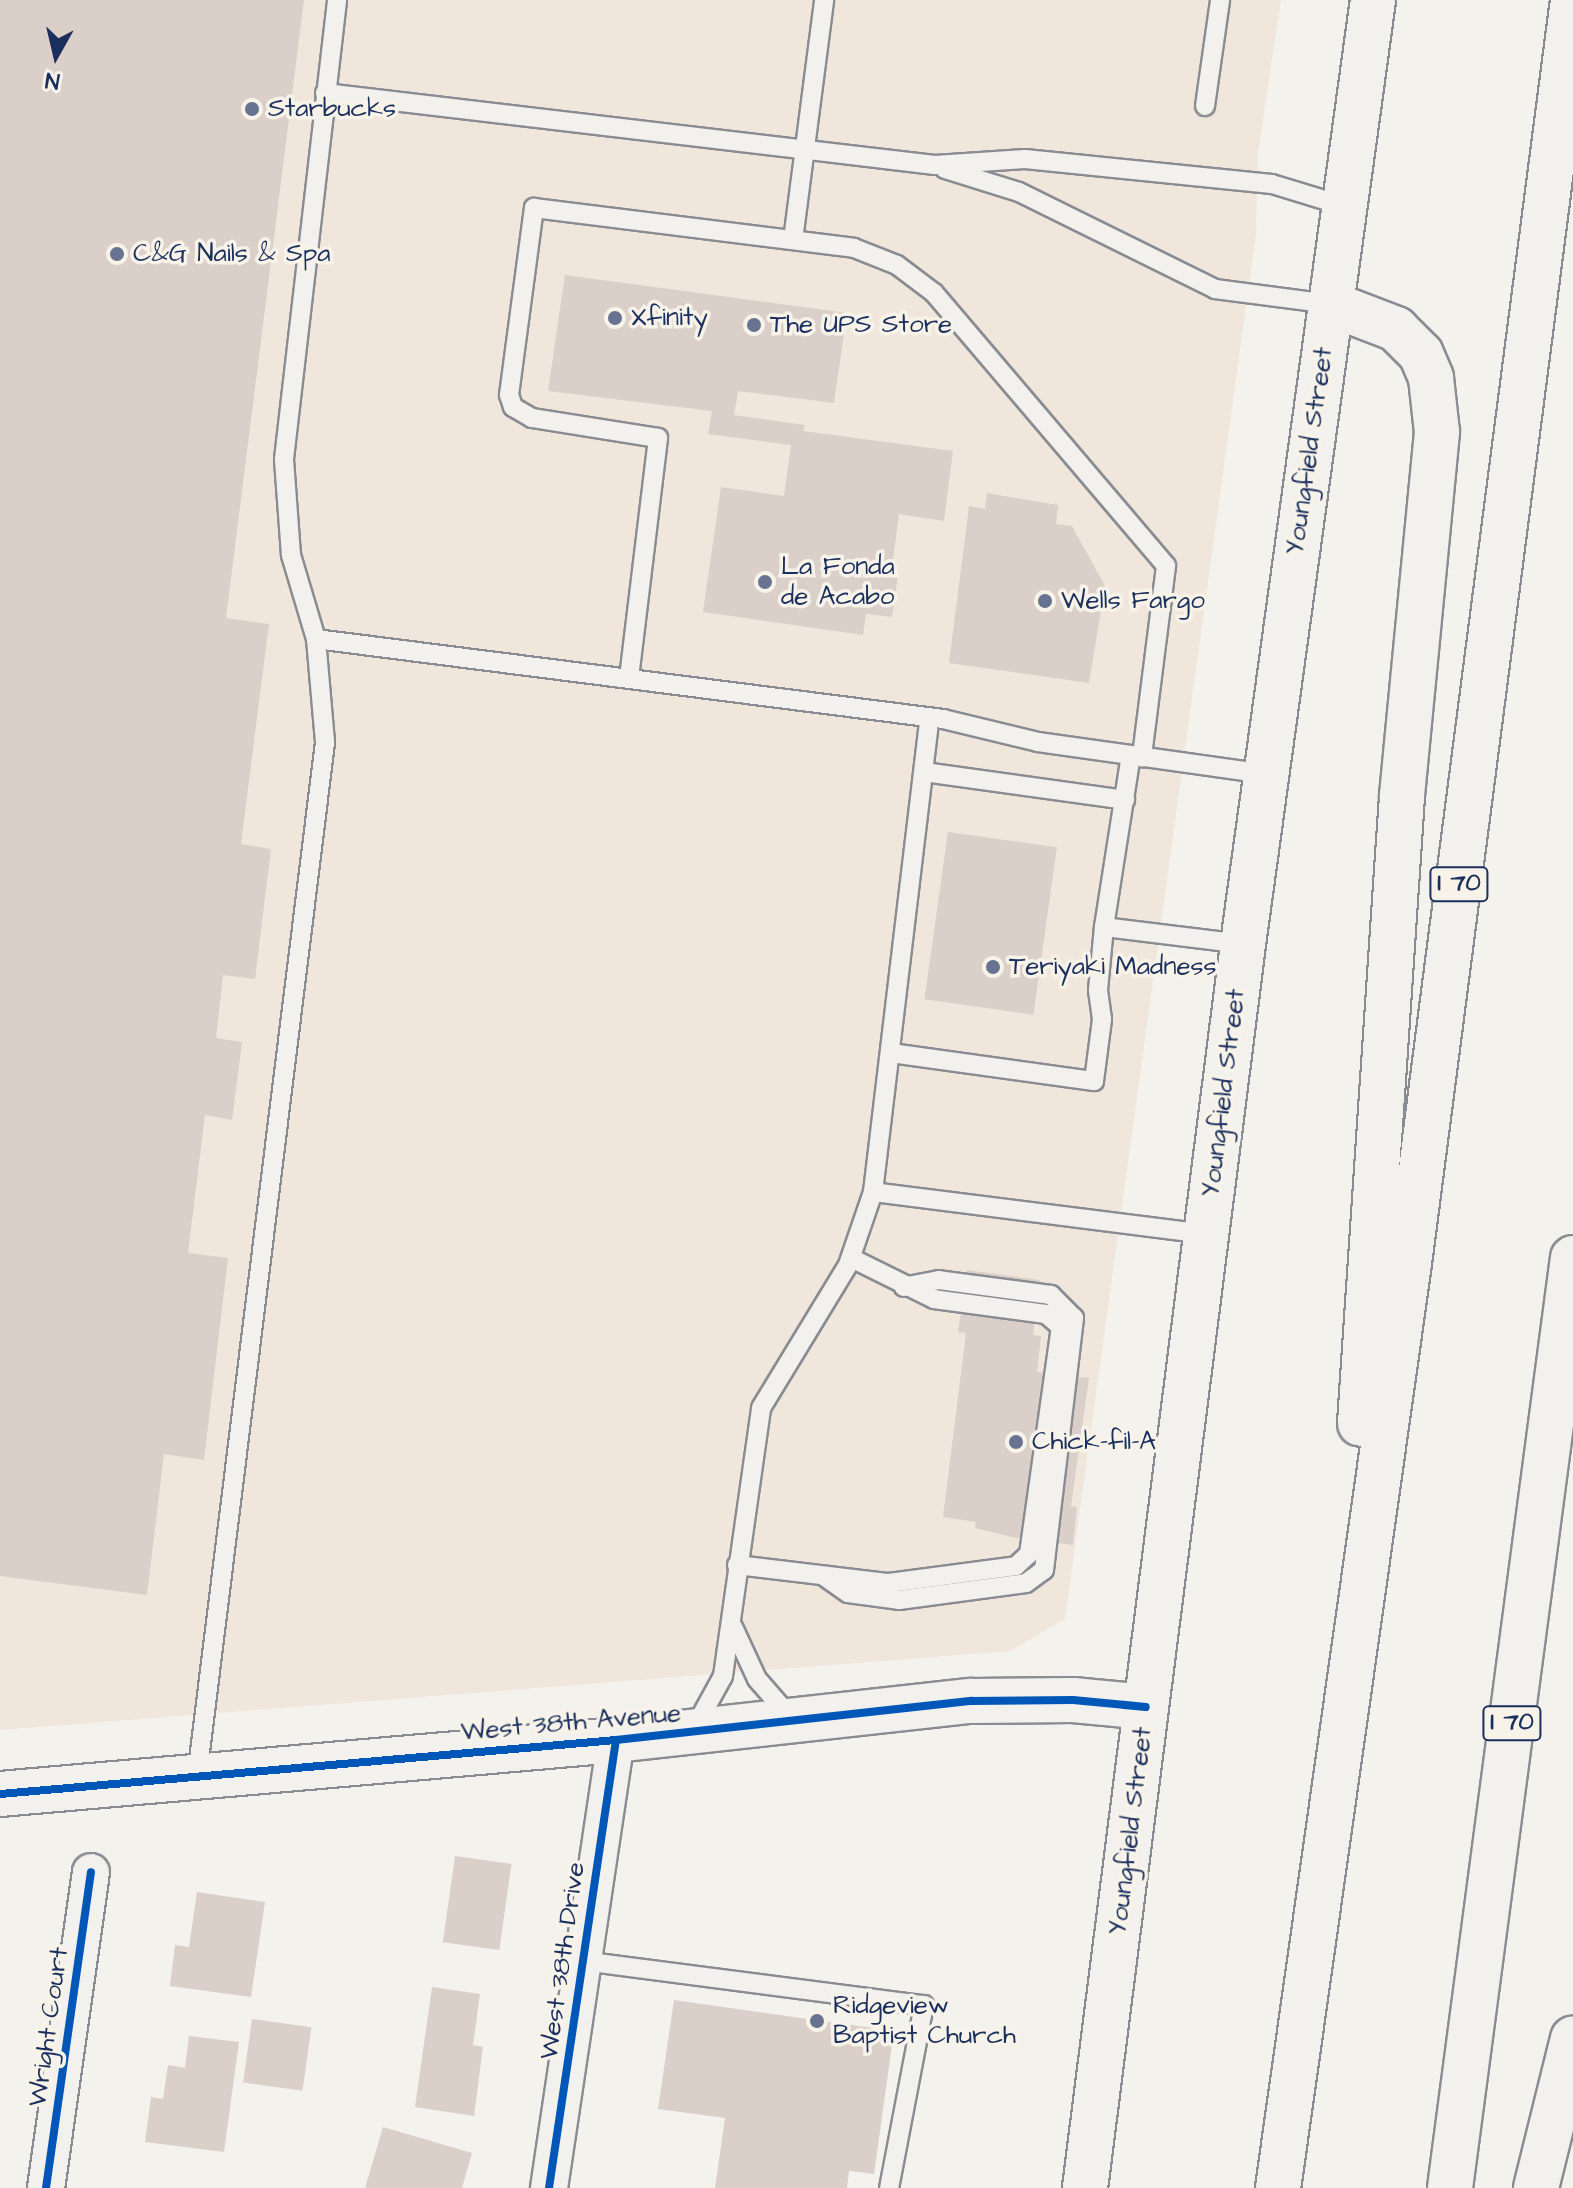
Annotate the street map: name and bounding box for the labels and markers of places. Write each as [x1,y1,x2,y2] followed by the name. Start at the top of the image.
[268,93,396,125] place label: Starbucks
[243,100,261,118] marker: Starbucks
[133,238,330,270] place label: C&G Nails & Spa
[108,245,126,263] marker: C&G Nails & Spa
[631,302,708,334] place label: Xfinity
[606,309,624,327] marker: Xfinity
[770,309,952,341] place label: The UPS Store
[745,316,763,334] marker: The UPS Store
[781,551,895,612] place label: La Fonda de Acabo
[756,573,774,591] marker: La Fonda de Acabo
[1061,585,1205,617] place label: Wells Fargo
[1036,592,1054,610] marker: Wells Fargo
[1009,951,1217,983] place label: Teriyaki Madness
[984,958,1002,976] marker: Teriyaki Madness
[1032,1426,1156,1458] place label: Chick-fil-A
[1007,1433,1025,1451] marker: Chick-fil-A
[833,1990,1016,2052] place label: Ridgeview Baptist Church
[808,2012,826,2030] marker: Ridgeview Baptist Church

